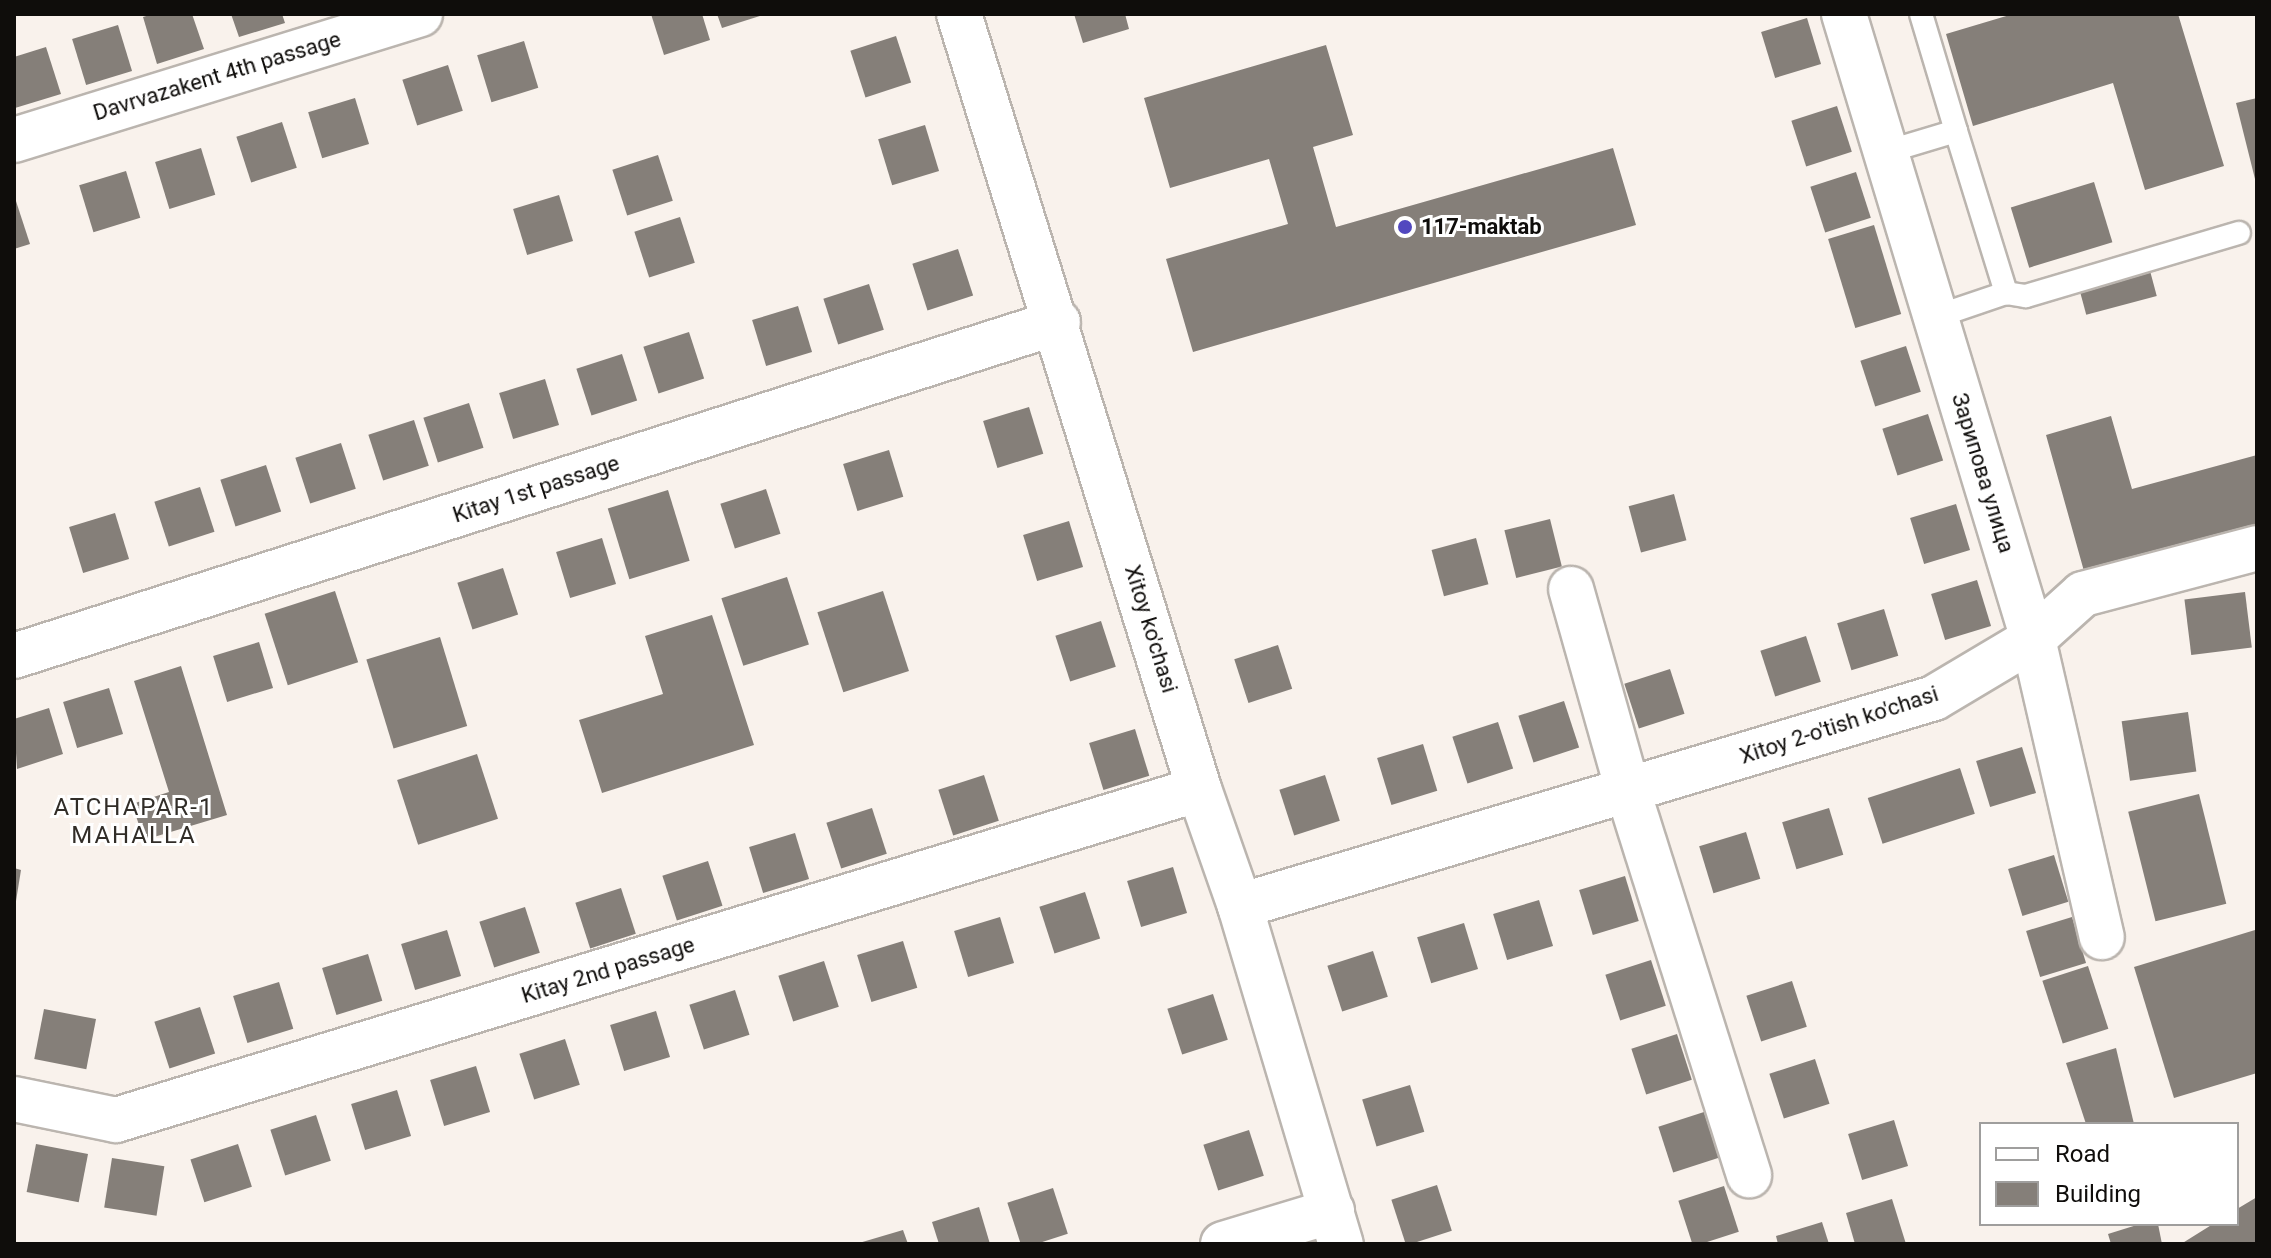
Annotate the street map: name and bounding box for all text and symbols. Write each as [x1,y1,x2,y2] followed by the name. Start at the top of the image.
[90,26,344,126] street label: Davrvazakent 4th passage
[1421,214,1542,240] place label: 117-maktab
[1396,218,1414,236] marker: 117-maktab
[1946,390,2020,556] street label: Зарипова улица
[449,450,623,528] street label: Kitay 1st passage
[1119,562,1183,696] street label: Xitoy ko'chasi
[1736,680,1942,770] street label: Xitoy 2-o'tish ko'chasi
[54,794,214,850] district label: ATCHAPAR-1 MAHALLA
[518,931,698,1009] street label: Kitay 2nd passage
[1979,1122,2239,1226] legend
[2055,1140,2110,1168] text: Road
[2055,1180,2141,1208] text: Building

